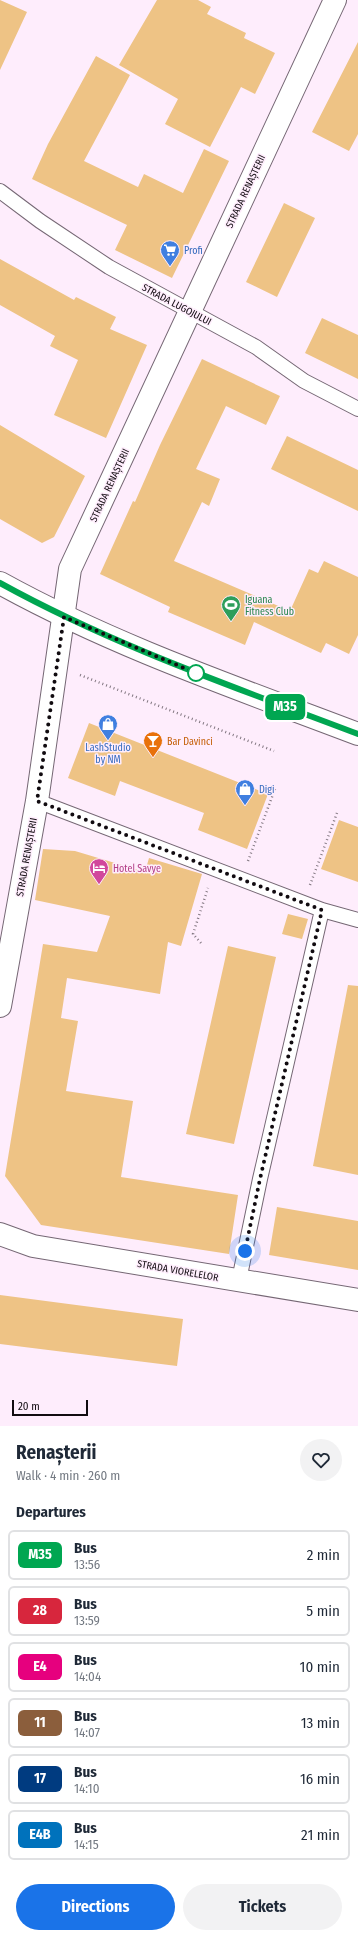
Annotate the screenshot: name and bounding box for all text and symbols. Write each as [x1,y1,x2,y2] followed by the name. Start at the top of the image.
[224,153,268,230] street label: STRADA RENAȘTERII
[159,239,181,267] supermarket icon: Profi
[184,245,203,257] place label: Profi
[140,282,213,328] street label: STRADA LUGOJULUI
[88,447,132,524] street label: STRADA RENAȘTERII
[220,594,242,622] sports icon: Iguana Fitness Club
[245,594,294,618] place label: Iguana Fitness Club
[187,664,205,682] unlabelled marker
[262,694,308,720] line badge: M35
[273,698,297,715] text: M35
[97,713,119,741] shop icon: LashStudio by NM
[142,730,164,758] bar icon: Bar Davinci
[167,736,213,748] place label: Bar Davinci
[85,742,131,766] place label: LashStudio by NM
[234,778,256,806] shop icon: Digi
[259,784,275,796] place label: Digi
[14,817,40,897] street label: STRADA RENAȘTERII
[88,857,110,885] hotel icon: Hotel Savye
[113,863,161,875] place label: Hotel Savye
[235,1241,255,1261] your location
[136,1258,220,1284] street label: STRADA VIORELELOR
[12,1398,88,1417] scale bar
[18,1400,40,1413] text: 20 m
[300,1439,342,1481] button: heart
[16,1441,96,1464] text: Renașterii
[16,1468,120,1483] text: Walk · 4 min · 260 m
[16,1503,86,1521] text: Departures
[74,1539,97,1557] text: Bus
[28,1546,52,1563] text: M35
[307,1546,340,1564] text: 2 min
[74,1557,100,1572] text: 13:56
[74,1595,97,1613] text: Bus
[33,1602,47,1619] text: 28
[306,1602,340,1620] text: 5 min
[74,1613,100,1628] text: 13:59
[74,1651,97,1669] text: Bus
[33,1658,47,1675] text: E4
[300,1658,340,1676] text: 10 min
[74,1669,101,1684] text: 14:04
[74,1707,97,1725] text: Bus
[34,1714,46,1731] text: 11
[301,1714,340,1732] text: 13 min
[74,1725,100,1740] text: 14:07
[74,1763,97,1781] text: Bus
[34,1770,46,1787] text: 17
[300,1770,340,1788] text: 16 min
[74,1781,99,1796] text: 14:10
[74,1819,97,1837] text: Bus
[29,1826,51,1843] text: E4B
[301,1826,340,1844] text: 21 min
[74,1837,99,1852] text: 14:15
[16,1884,175,1930] button: Directions
[183,1884,342,1930] button: Tickets

